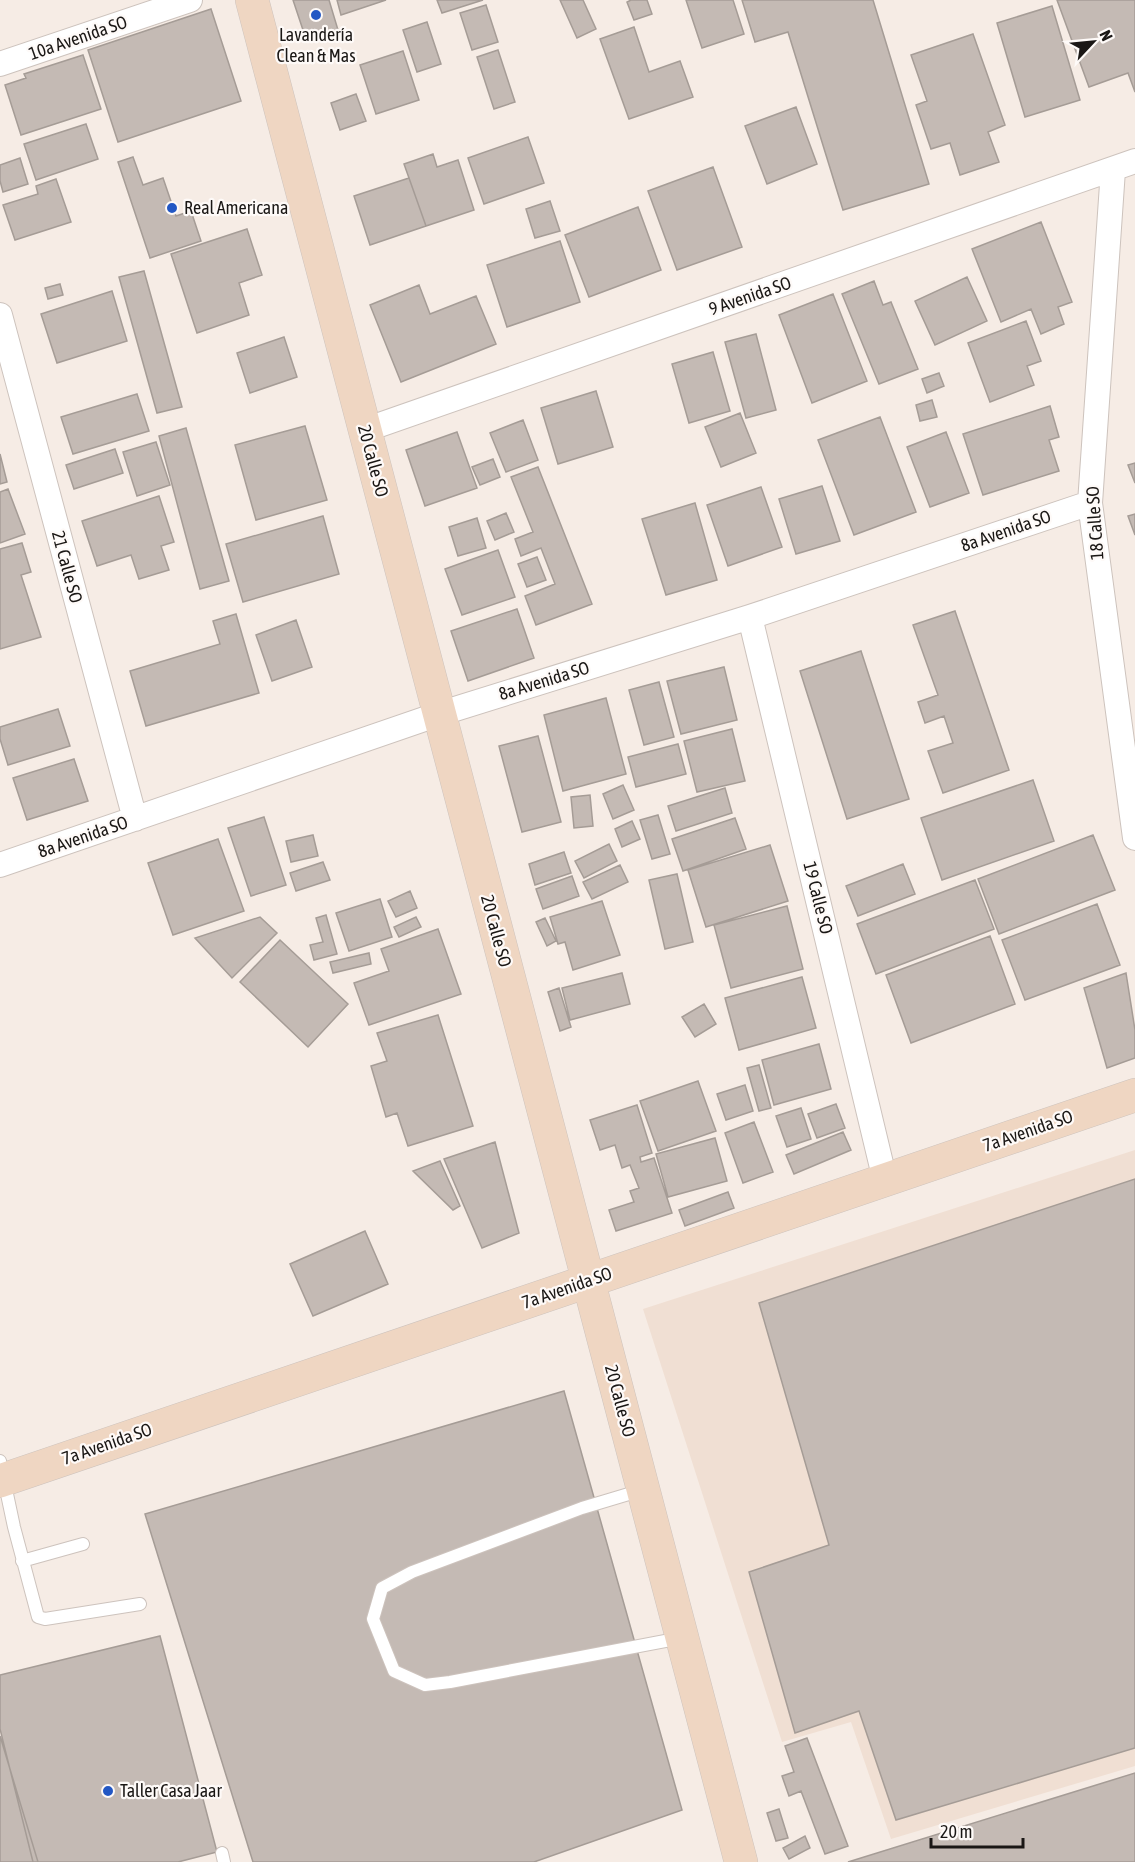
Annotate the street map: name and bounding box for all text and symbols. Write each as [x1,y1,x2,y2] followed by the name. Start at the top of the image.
[309,8,323,22] marker: Lavandería Clean & Mas
[26,11,130,64] street label: 10a Avenida SO
[1063,12,1123,72] north arrow
[276,24,356,66] place label: Lavandería Clean & Mas
[1096,27,1117,44] text: N
[184,197,288,218] place label: Real Americana
[165,201,179,215] marker: Real Americana
[706,272,794,319] street label: 9 Avenida SO
[354,422,393,499] street label: 20 Calle SO
[1081,485,1108,561] street label: 18 Calle SO
[958,505,1054,556] street label: 8a Avenida SO
[48,528,87,605] street label: 21 Calle SO
[496,657,592,704] street label: 8a Avenida SO
[35,811,131,862] street label: 8a Avenida SO
[799,859,838,936] street label: 19 Calle SO
[477,892,516,969] street label: 20 Calle SO
[980,1105,1076,1156] street label: 7a Avenida SO
[519,1262,615,1313] street label: 7a Avenida SO
[601,1362,640,1439] street label: 20 Calle SO
[59,1418,155,1469] street label: 7a Avenida SO
[120,1780,222,1801] place label: Taller Casa Jaar
[101,1784,115,1798] marker: Taller Casa Jaar
[931,1811,1022,1849] scale bar
[940,1821,972,1842] text: 20 m

